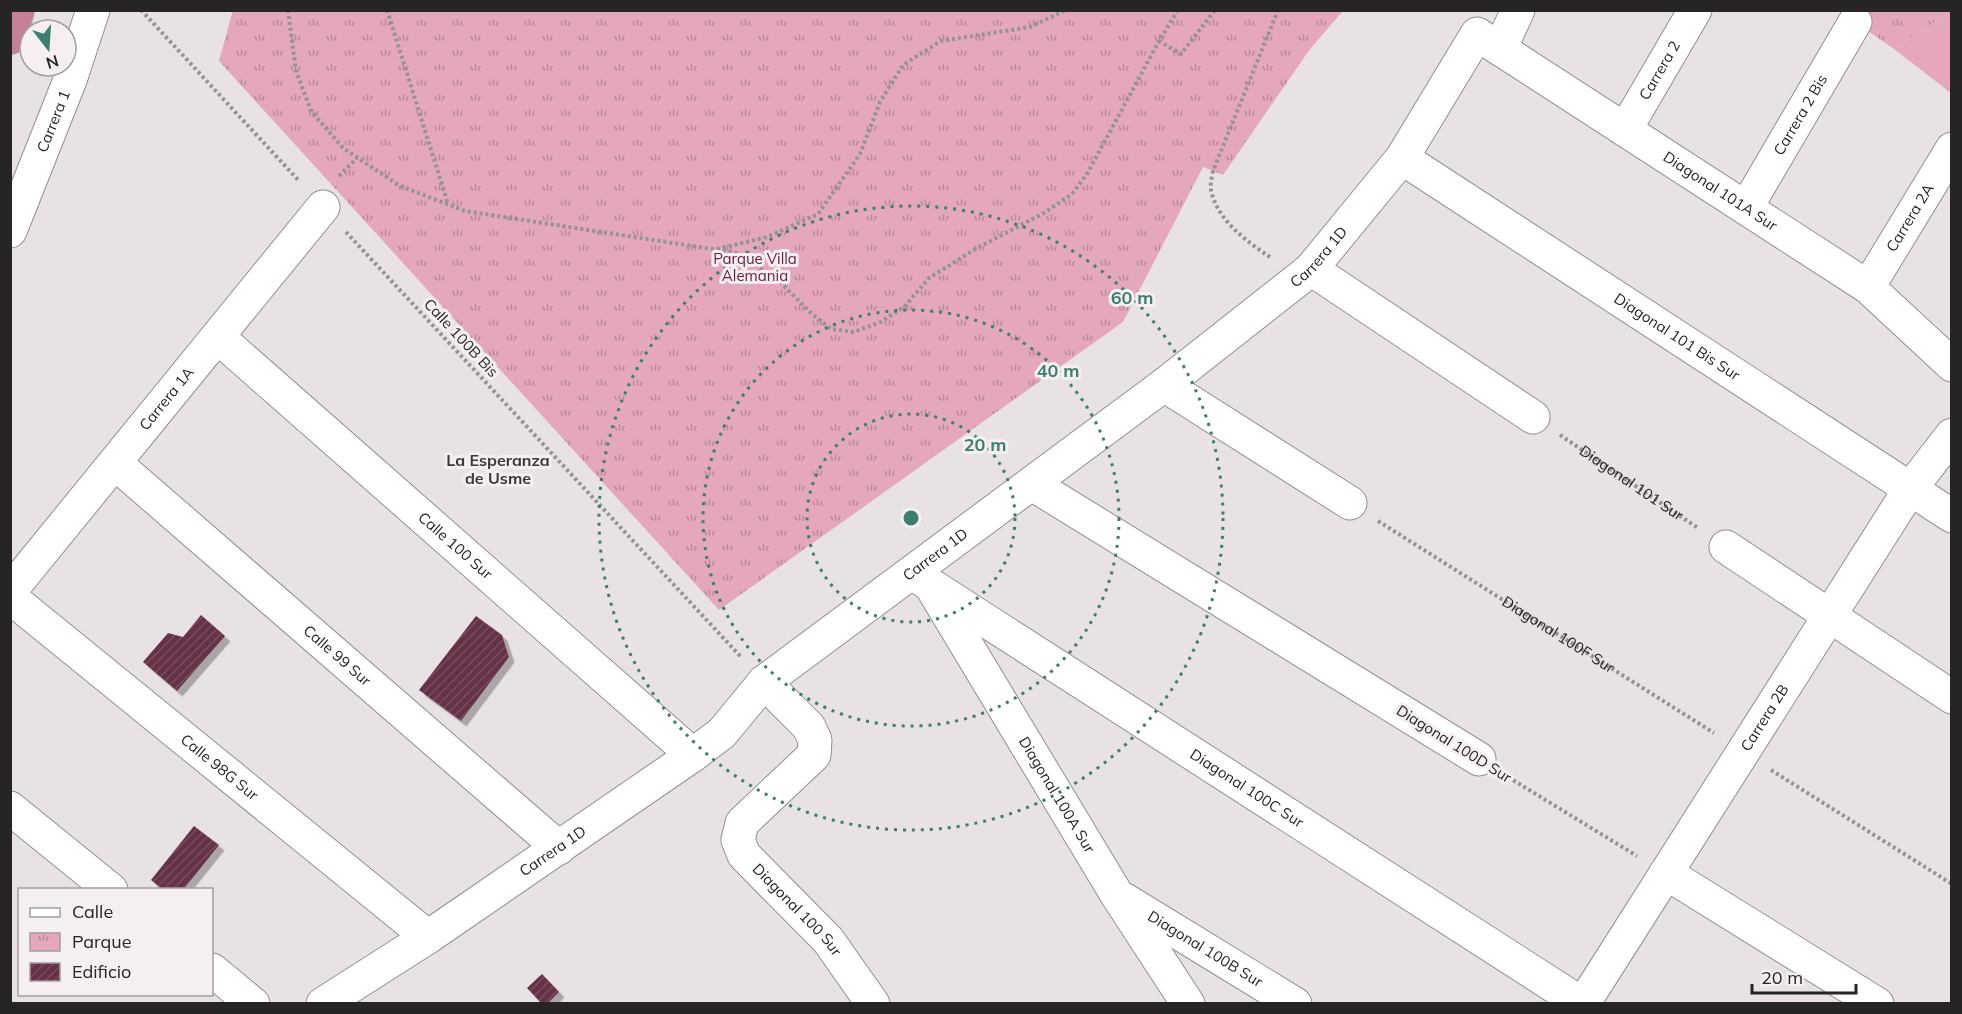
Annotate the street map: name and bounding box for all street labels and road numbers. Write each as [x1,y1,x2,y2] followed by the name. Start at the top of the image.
[1635,37,1684,103] street label: Carrera 2
[1769,71,1831,158] street label: Carrera 2 Bis
[32,87,74,155] street label: Carrera 1
[1660,147,1782,235] street label: Diagonal 101A Sur
[1882,180,1938,255] street label: Carrera 2A
[1286,222,1351,291] street label: Carrera 1D
[1611,289,1744,385] street label: Diagonal 101 Bis Sur
[420,294,503,381] street label: Calle 100B Bis
[135,363,198,434] street label: Carrera 1A
[1576,441,1688,525] street label: Diagonal 101 Sur
[414,508,497,584] street label: Calle 100 Sur
[899,524,972,585] street label: Carrera 1D
[1499,592,1619,677] street label: Diagonal 100F Sur
[300,621,376,690] street label: Calle 99 Sur
[1736,681,1793,755] street label: Carrera 2B
[1393,700,1516,787] street label: Diagonal 100D Sur
[177,730,263,805] street label: Calle 98G Sur
[1015,733,1100,857] street label: Diagonal 100A Sur
[1187,744,1308,832] street label: Diagonal 100C Sur
[516,821,589,880] street label: Carrera 1D
[749,859,847,960] street label: Diagonal 100 Sur
[1144,906,1267,991] street label: Diagonal 100B Sur

